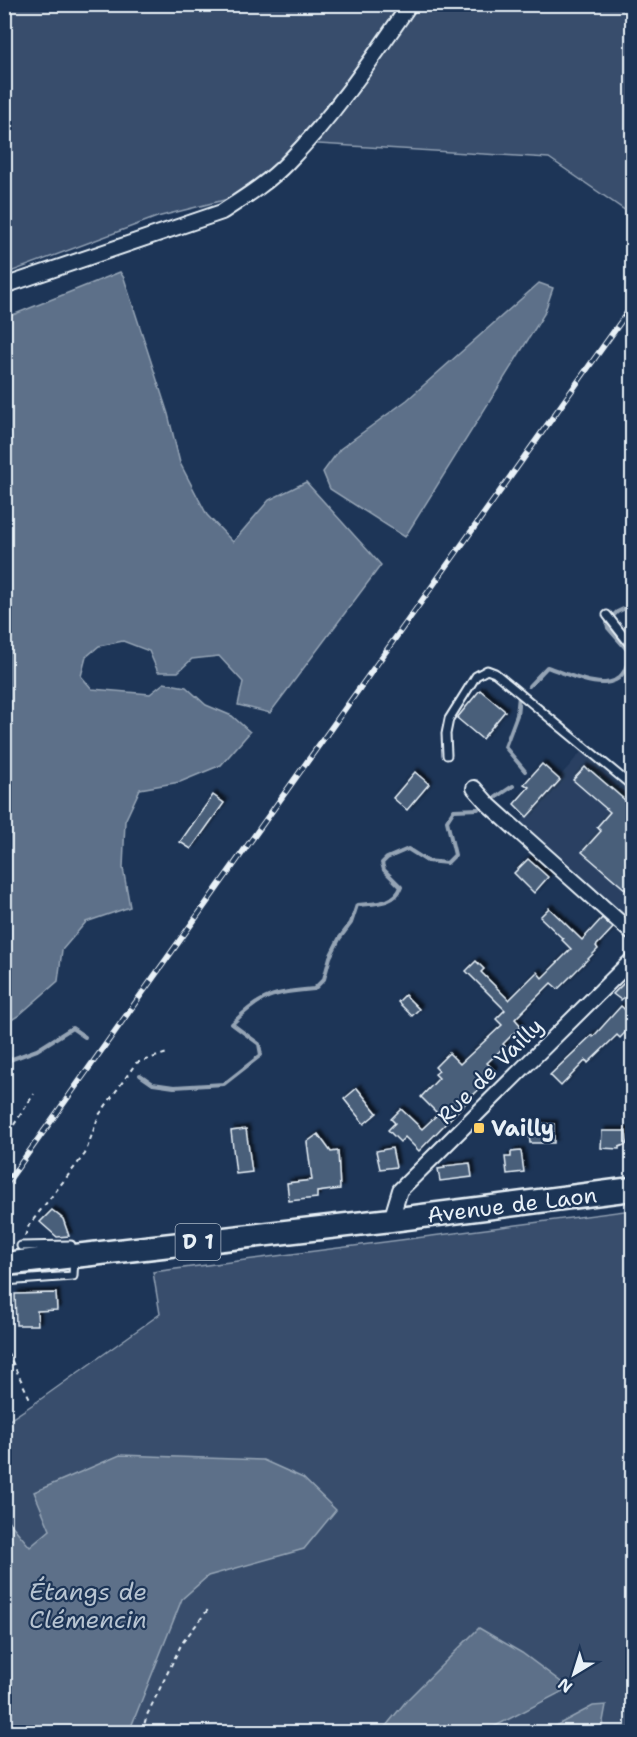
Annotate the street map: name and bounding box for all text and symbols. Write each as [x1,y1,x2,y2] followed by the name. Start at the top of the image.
[432,1013,548,1129] street label: Rue de Vailly
[491,1115,554,1141] place label: Vailly
[472,1121,486,1135] marker: Vailly
[425,1180,599,1230] street label: Avenue de Laon
[176,1224,220,1260] road number: D 1
[29,1576,147,1636] water label: Étangs de Clémencin
[544,1644,604,1704] north arrow
[554,1673,577,1698] text: N

